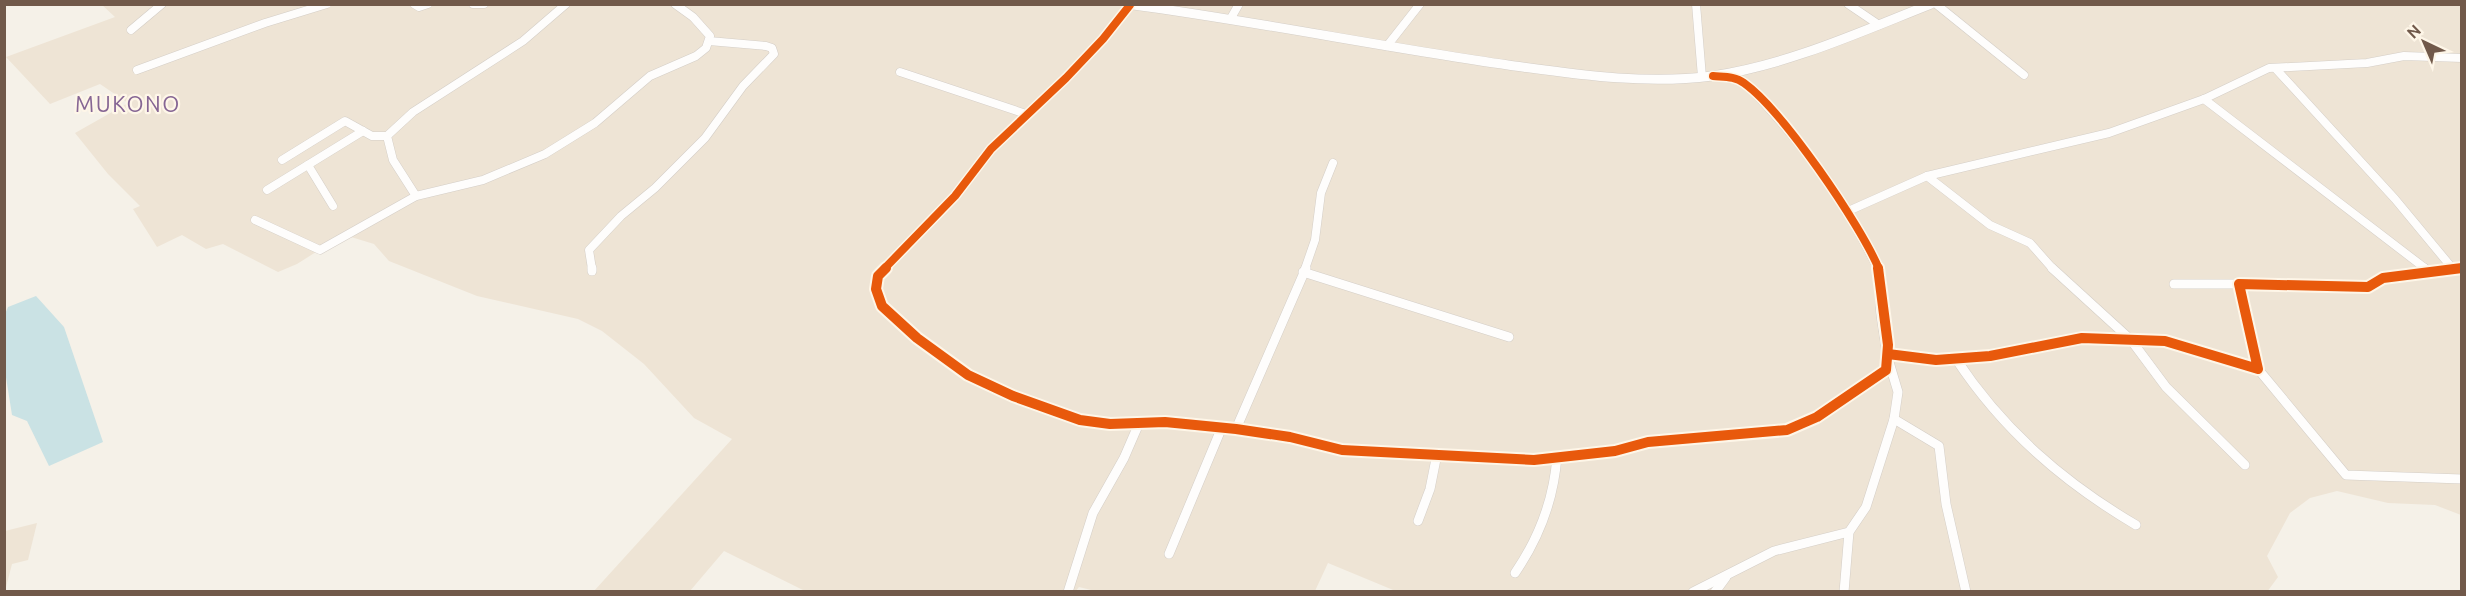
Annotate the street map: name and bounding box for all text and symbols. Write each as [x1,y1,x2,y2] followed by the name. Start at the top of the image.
[2394,12,2454,72] north arrow
[2403,21,2424,42] text: N
[75,91,181,116] district label: MUKONO

